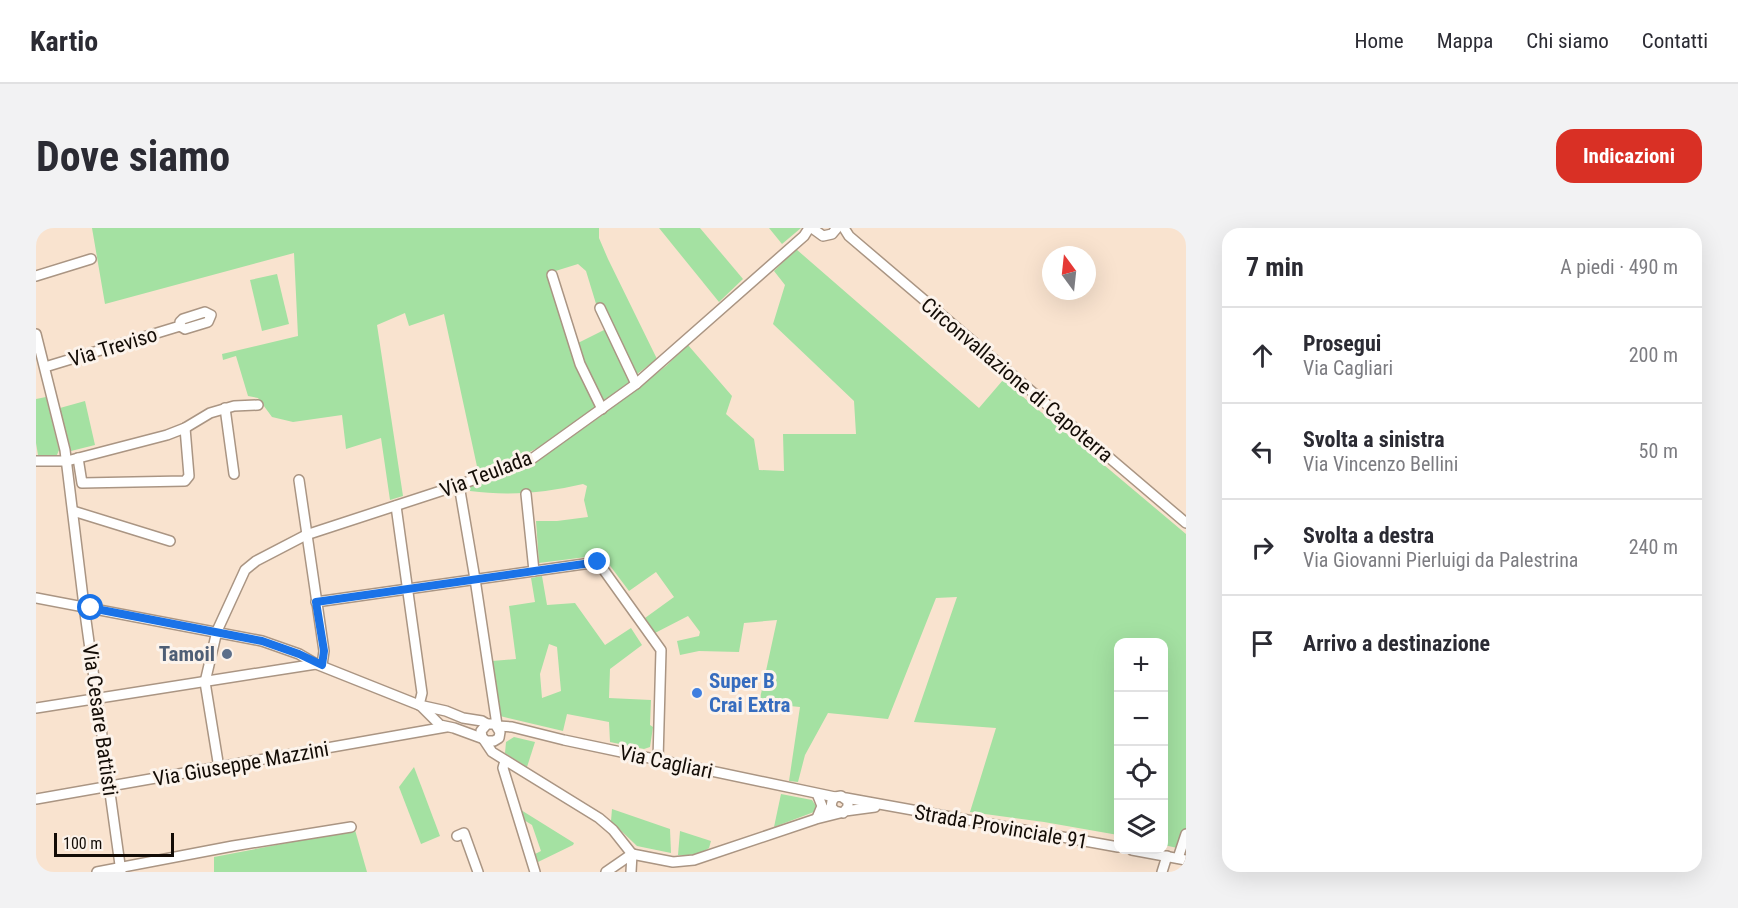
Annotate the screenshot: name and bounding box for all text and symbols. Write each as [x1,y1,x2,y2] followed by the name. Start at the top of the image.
[30,25,98,58] text: Kartio
[1354,29,1404,53] text: Home
[1437,29,1493,53] text: Mappa
[1526,29,1609,53] text: Chi siamo
[1642,29,1708,53] text: Contatti
[1556,129,1702,183] button: Indicazioni
[36,132,230,181] text: Dove siamo
[1042,246,1096,300] north arrow
[1246,252,1304,282] text: 7 min
[1560,255,1678,279] text: A piedi · 490 m
[916,293,1118,467] street label: Circonvallazione di Capoterra
[66,322,160,372] street label: Via Treviso
[1303,331,1381,356] text: Prosegui
[1246,339,1279,372] icon: ahead
[1629,343,1678,367] text: 200 m
[1303,356,1393,380] text: Via Cagliari
[1303,427,1445,452] text: Svolta a sinistra
[1246,435,1279,468] icon: left
[1639,439,1678,463] text: 50 m
[437,446,535,502] street label: Via Teulada
[1303,452,1458,476] text: Via Vincenzo Bellini
[1303,523,1434,548] text: Svolta a destra
[1246,531,1279,564] icon: right
[1629,535,1678,559] text: 240 m
[584,548,610,574] route end
[1303,548,1578,572] text: Via Giovanni Pierluigi da Palestrina
[77,594,103,620] route start
[1246,627,1279,660] icon: arrive
[1303,631,1490,656] text: Arrivo a destinazione
[1114,638,1168,854] map controls
[1114,638,1168,692] button: +
[159,642,215,666] place label: Tamoil
[77,643,123,797] street label: Via Cesare Battisti
[220,647,234,661] marker: Tamoil
[709,669,791,717] place label: Super B Crai Extra
[690,686,704,700] marker: Super B Crai Extra
[1114,692,1168,746] button: −
[151,737,331,791] street label: Via Giuseppe Mazzini
[617,740,715,784] street label: Via Cagliari
[1114,746,1168,800] button: locate
[913,800,1089,854] street label: Strada Provinciale 91
[1114,800,1168,854] button: layers
[54,830,174,858] scale bar
[63,834,102,853] text: 100 m

